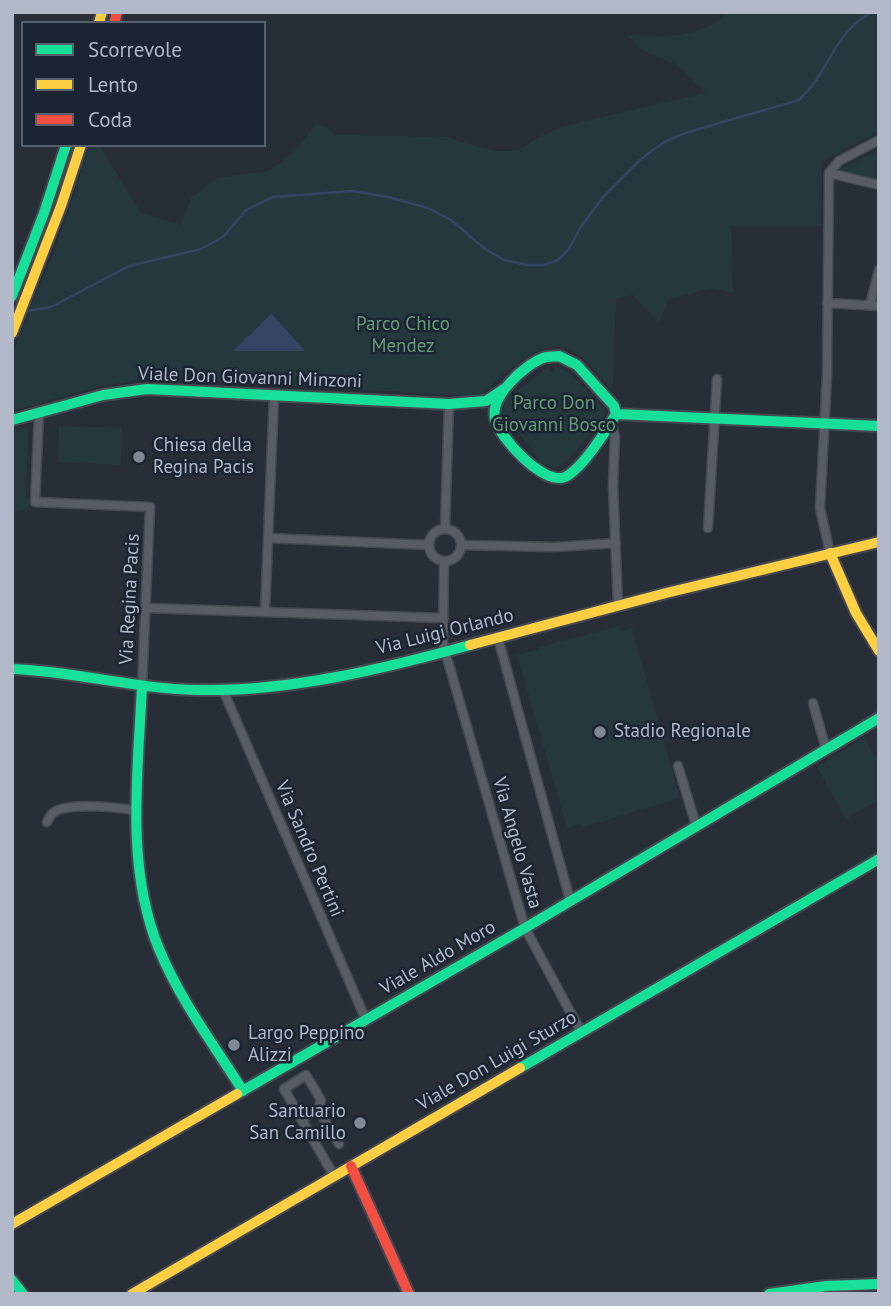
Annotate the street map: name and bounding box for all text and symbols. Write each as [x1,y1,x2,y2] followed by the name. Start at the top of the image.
[21,21,266,147] legend
[88,36,182,63] text: Scorrevole
[88,71,138,98] text: Lento
[88,106,132,133] text: Coda
[356,314,450,358] park label: Parco Chico Mendez
[138,363,362,393] street label: Viale Don Giovanni Minzoni
[492,393,616,437] park label: Parco Don Giovanni Bosco
[153,435,254,479] place label: Chiesa della Regina Pacis
[131,449,147,465] marker: Chiesa della Regina Pacis
[115,533,145,665] street label: Via Regina Pacis
[374,604,516,660] street label: Via Luigi Orlando
[614,721,751,743] place label: Stadio Regionale
[592,724,608,740] marker: Stadio Regionale
[487,775,547,911] street label: Via Angelo Vasta
[270,777,348,921] street label: Via Sandro Pertini
[376,916,500,1000] street label: Viale Aldo Moro
[413,1006,581,1116] street label: Viale Don Luigi Sturzo
[248,1023,365,1067] place label: Largo Peppino Alizzi
[226,1037,242,1053] marker: Largo Peppino Alizzi
[249,1101,346,1145] place label: Santuario San Camillo
[352,1115,368,1131] marker: Santuario San Camillo

